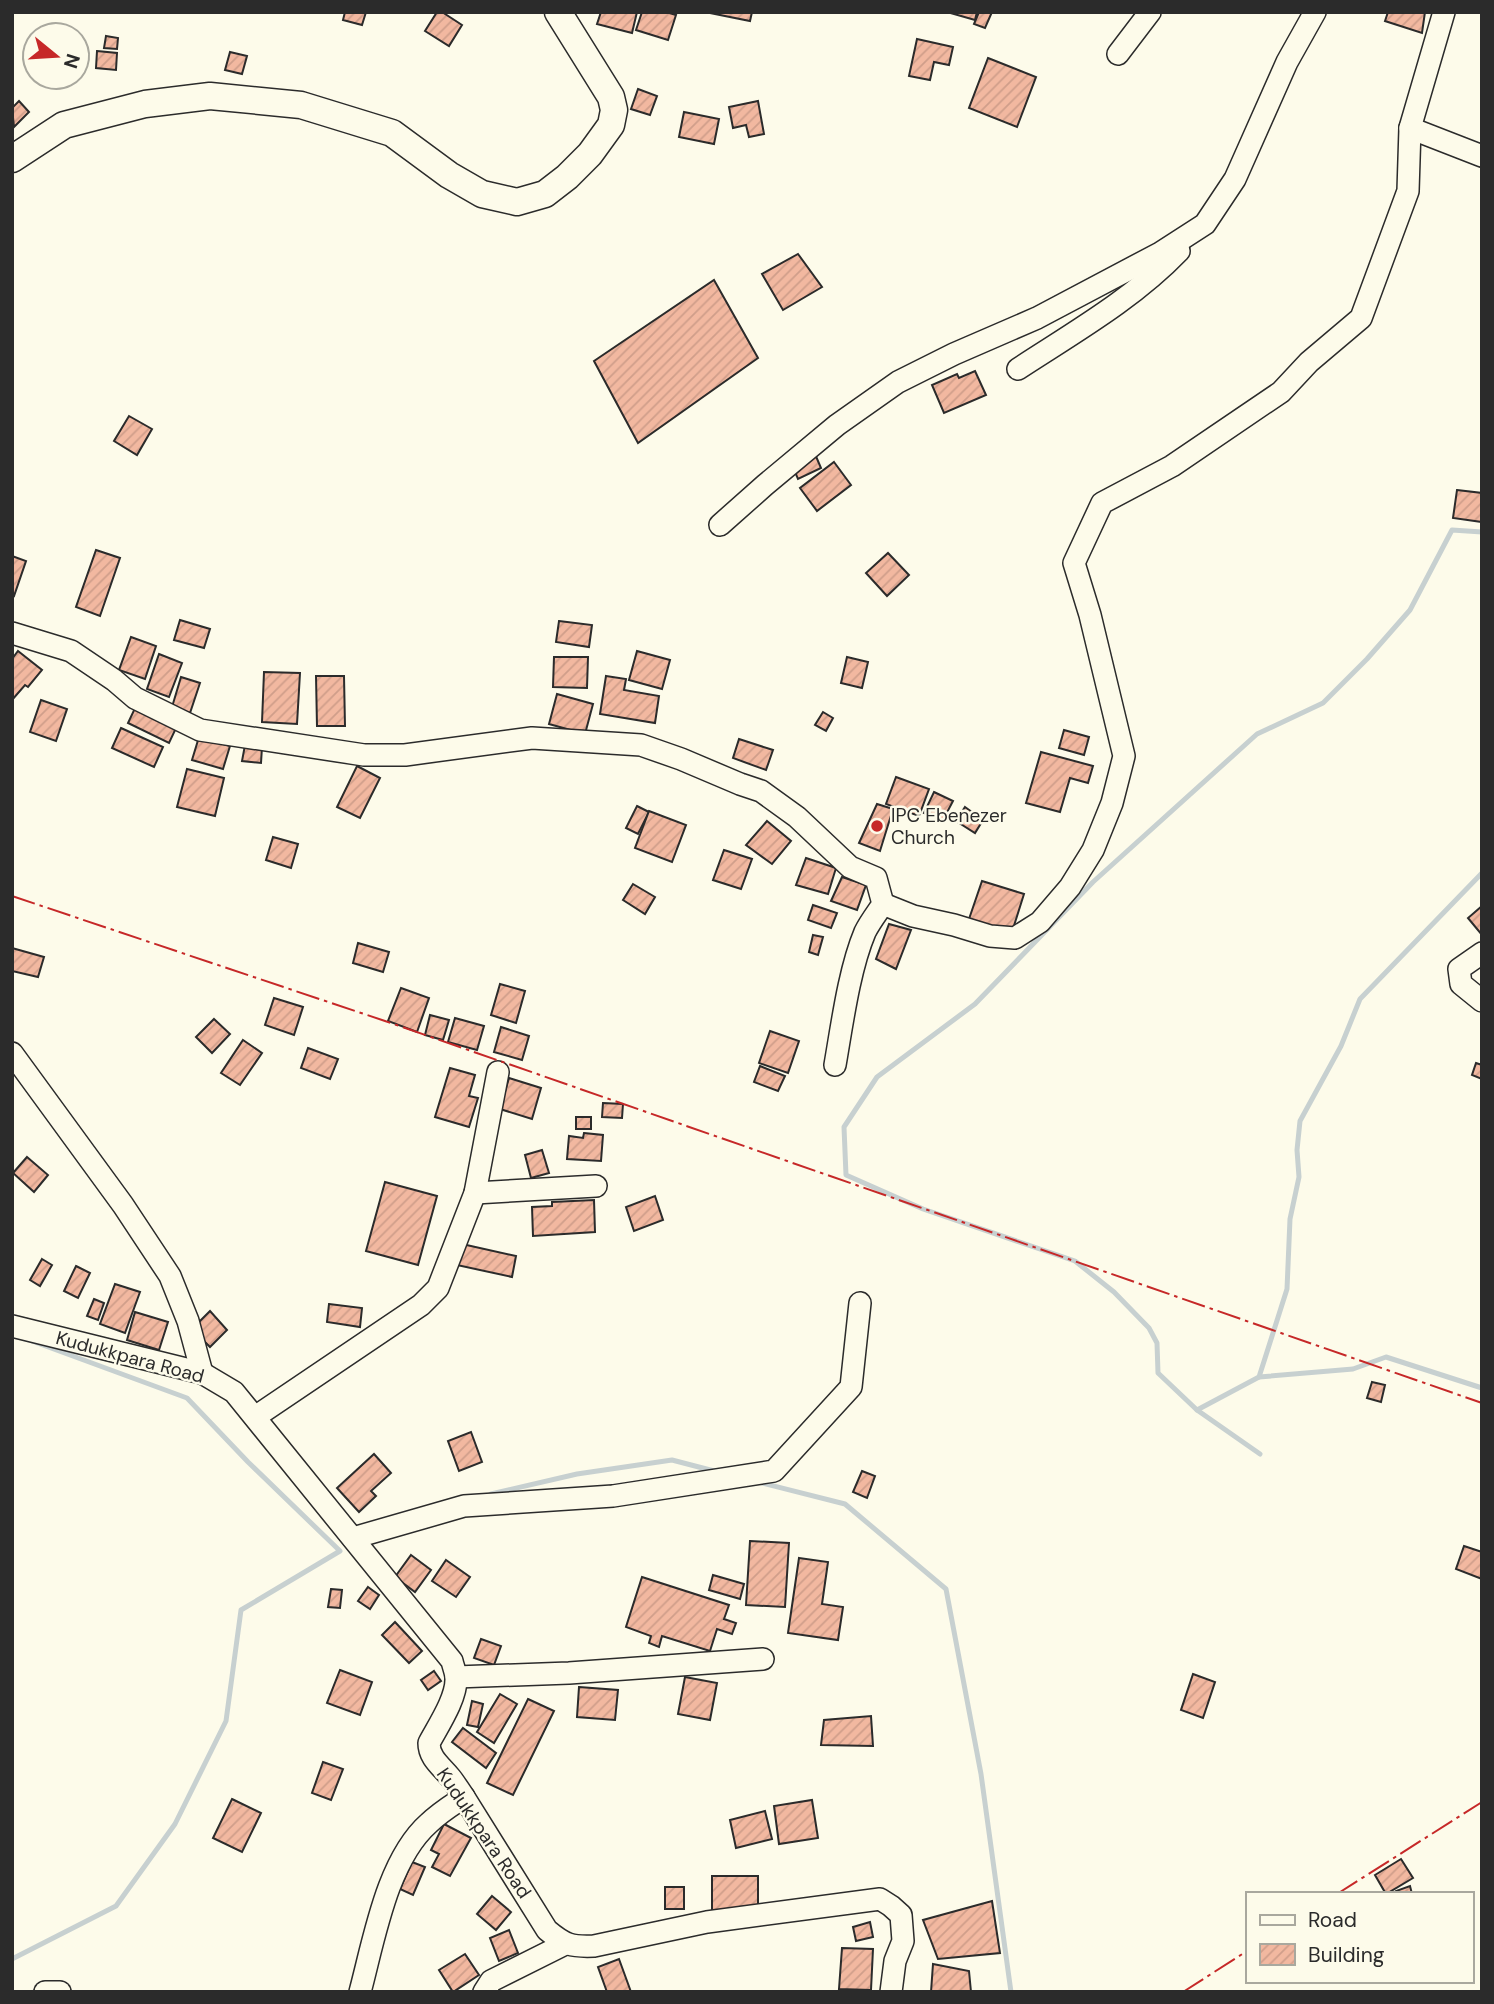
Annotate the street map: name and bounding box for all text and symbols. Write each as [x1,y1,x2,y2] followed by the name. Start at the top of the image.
[21,21,91,91] north arrow
[58,51,86,72] text: N
[891,803,1007,850] place label: IPC Ebenezer Church
[869,818,885,834] marker: IPC Ebenezer Church
[53,1325,207,1389] street label: Kudukkpara Road
[431,1763,537,1903] street label: Kudukkpara Road
[1246,1892,1473,1983] legend
[1308,1906,1357,1934] text: Road
[1308,1941,1385,1969] text: Building

